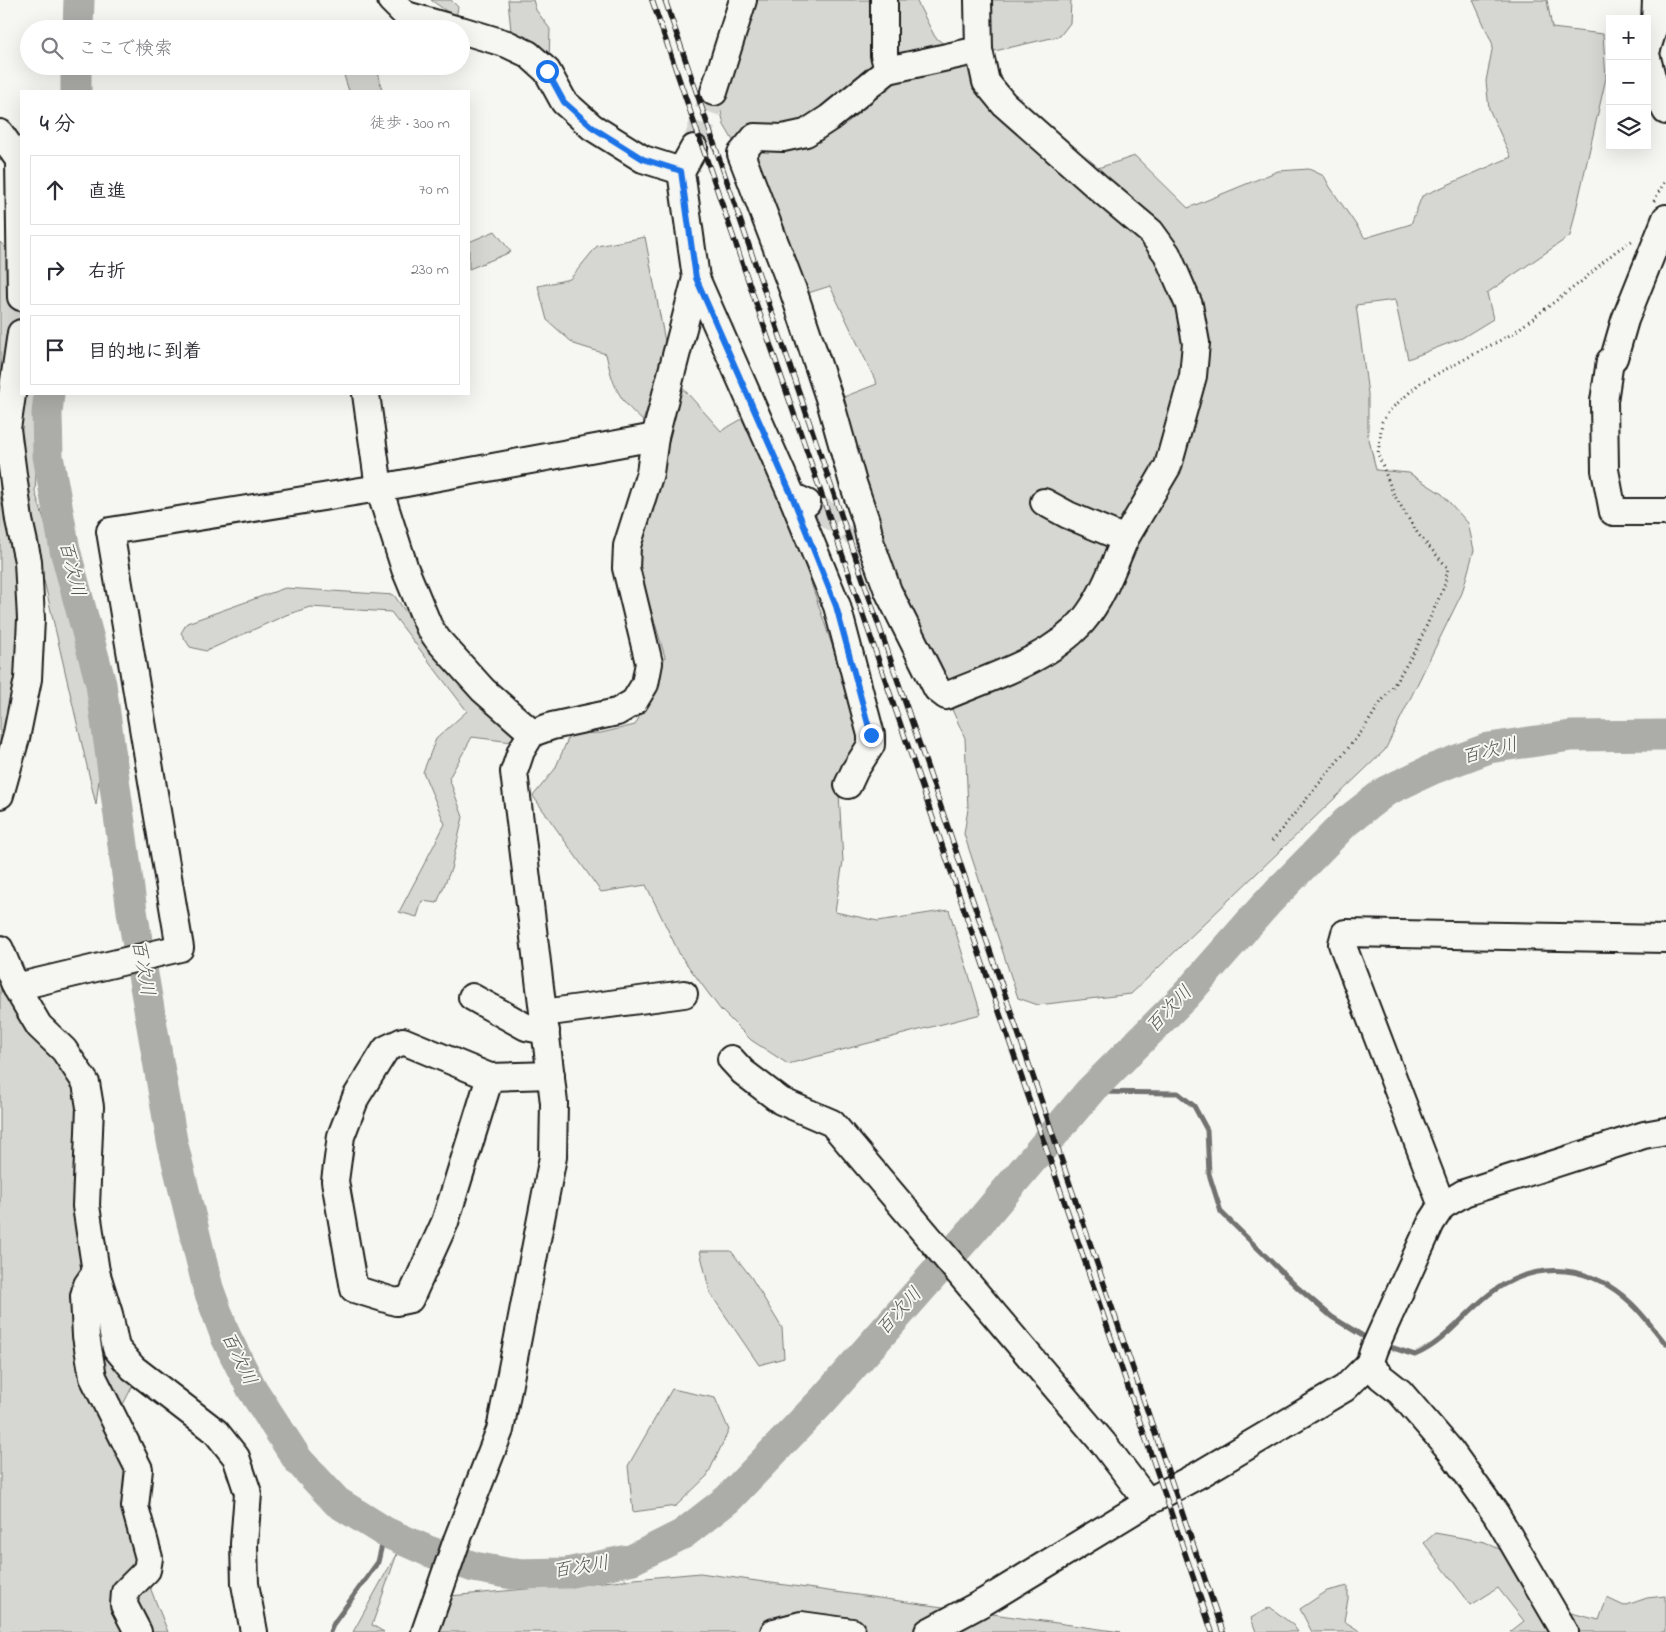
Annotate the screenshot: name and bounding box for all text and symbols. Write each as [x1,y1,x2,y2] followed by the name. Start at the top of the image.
[1606,15,1651,150] map controls
[1606,15,1651,60] button: +
[20,20,470,75] search box
[38,34,66,62] icon: search
[78,36,173,63] text: ここで検索
[536,60,559,83] route start
[1606,60,1651,105] button: −
[1606,105,1651,150] button: layers
[40,110,75,140] text: 4 分
[370,112,450,136] text: 徒歩 · 300 m
[41,176,69,204] icon: ahead
[419,178,449,202] text: 70 m
[88,179,126,206] text: 直進
[41,256,69,284] icon: right
[411,258,449,282] text: 230 m
[88,259,126,286] text: 右折
[41,336,69,364] icon: arrive
[88,339,202,366] text: 目的地に到着
[51,538,91,600] water label: 百次川
[860,724,883,747] route end
[1459,732,1521,772] water label: 百次川
[124,938,160,998] water label: 百次川
[1140,980,1200,1040] water label: 百次川
[871,1282,929,1342] water label: 百次川
[213,1327,263,1391] water label: 百次川
[551,1550,611,1586] water label: 百次川

